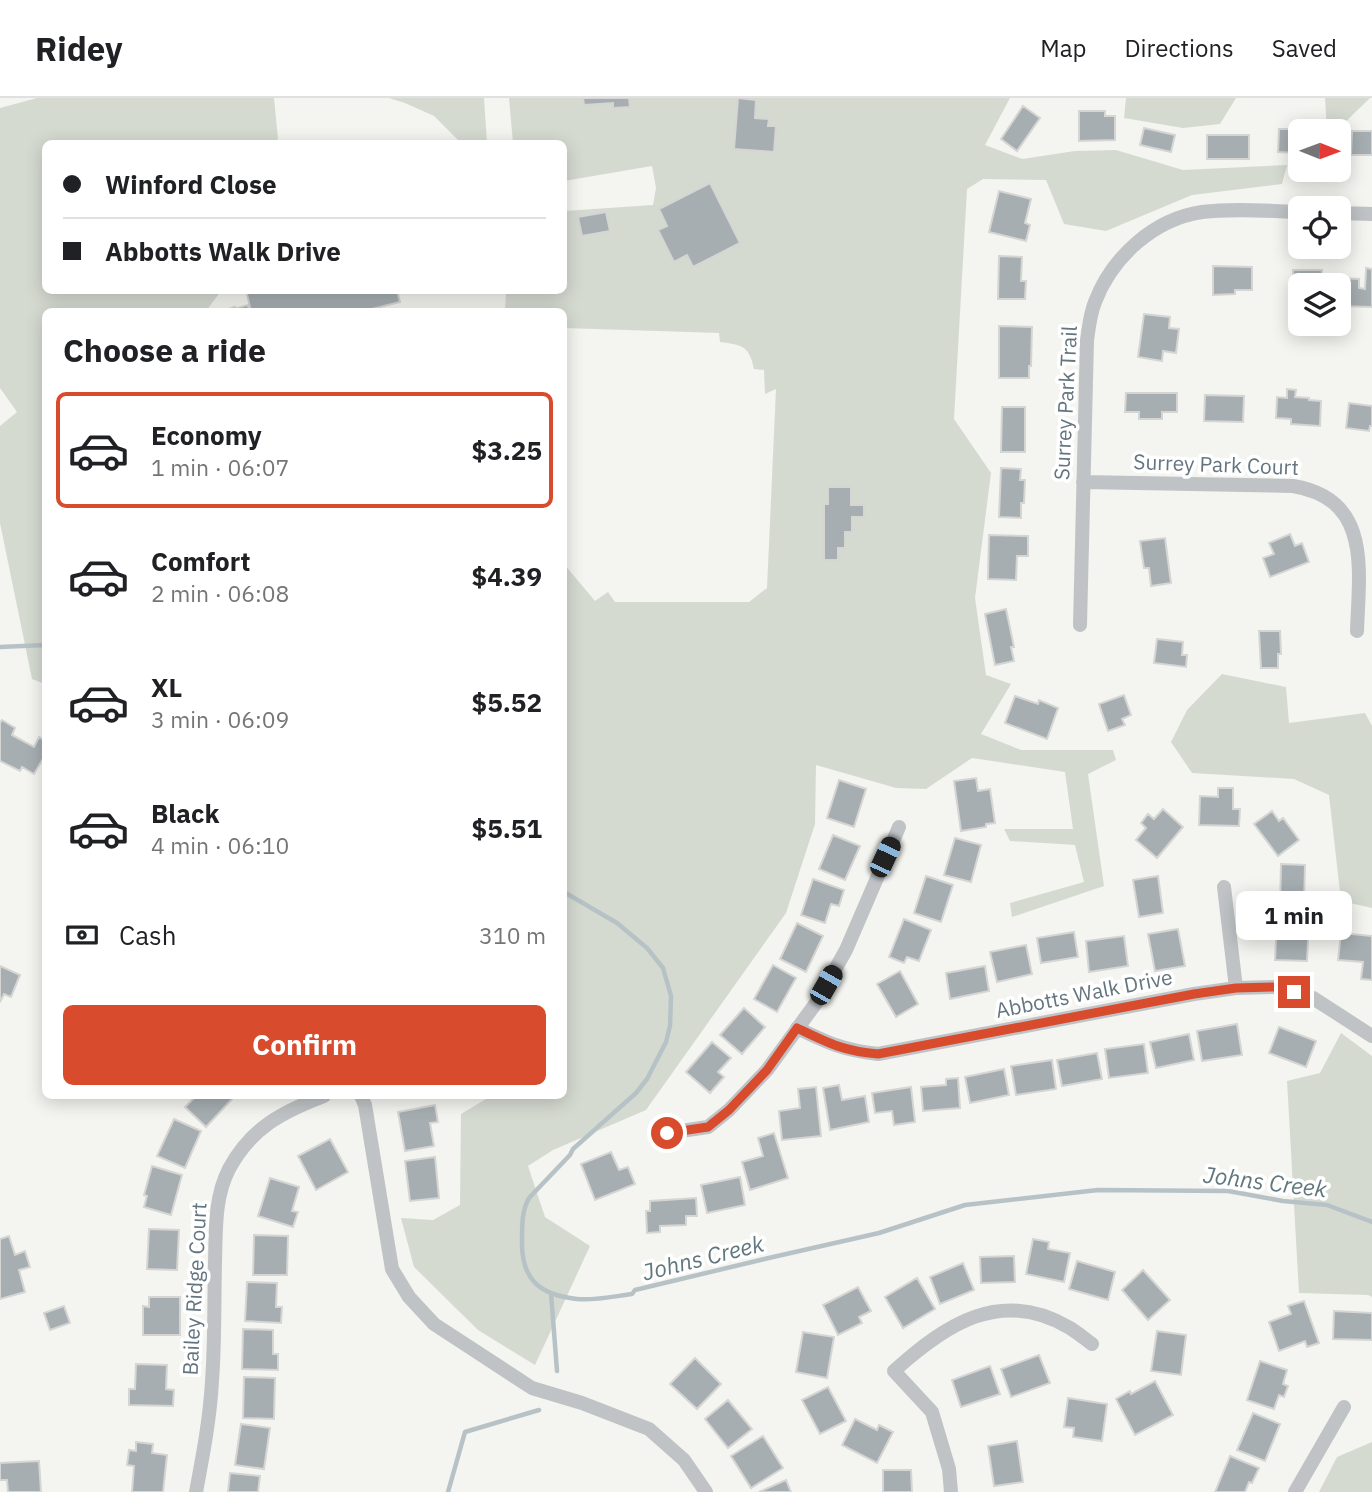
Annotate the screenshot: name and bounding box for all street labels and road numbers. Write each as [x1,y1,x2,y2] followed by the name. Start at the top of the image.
[1047,325,1083,481] street label: Surrey Park Trail
[1133,447,1299,481] street label: Surrey Park Court
[993,962,1175,1024] street label: Abbotts Walk Drive
[175,1202,213,1376] street label: Bailey Ridge Court

